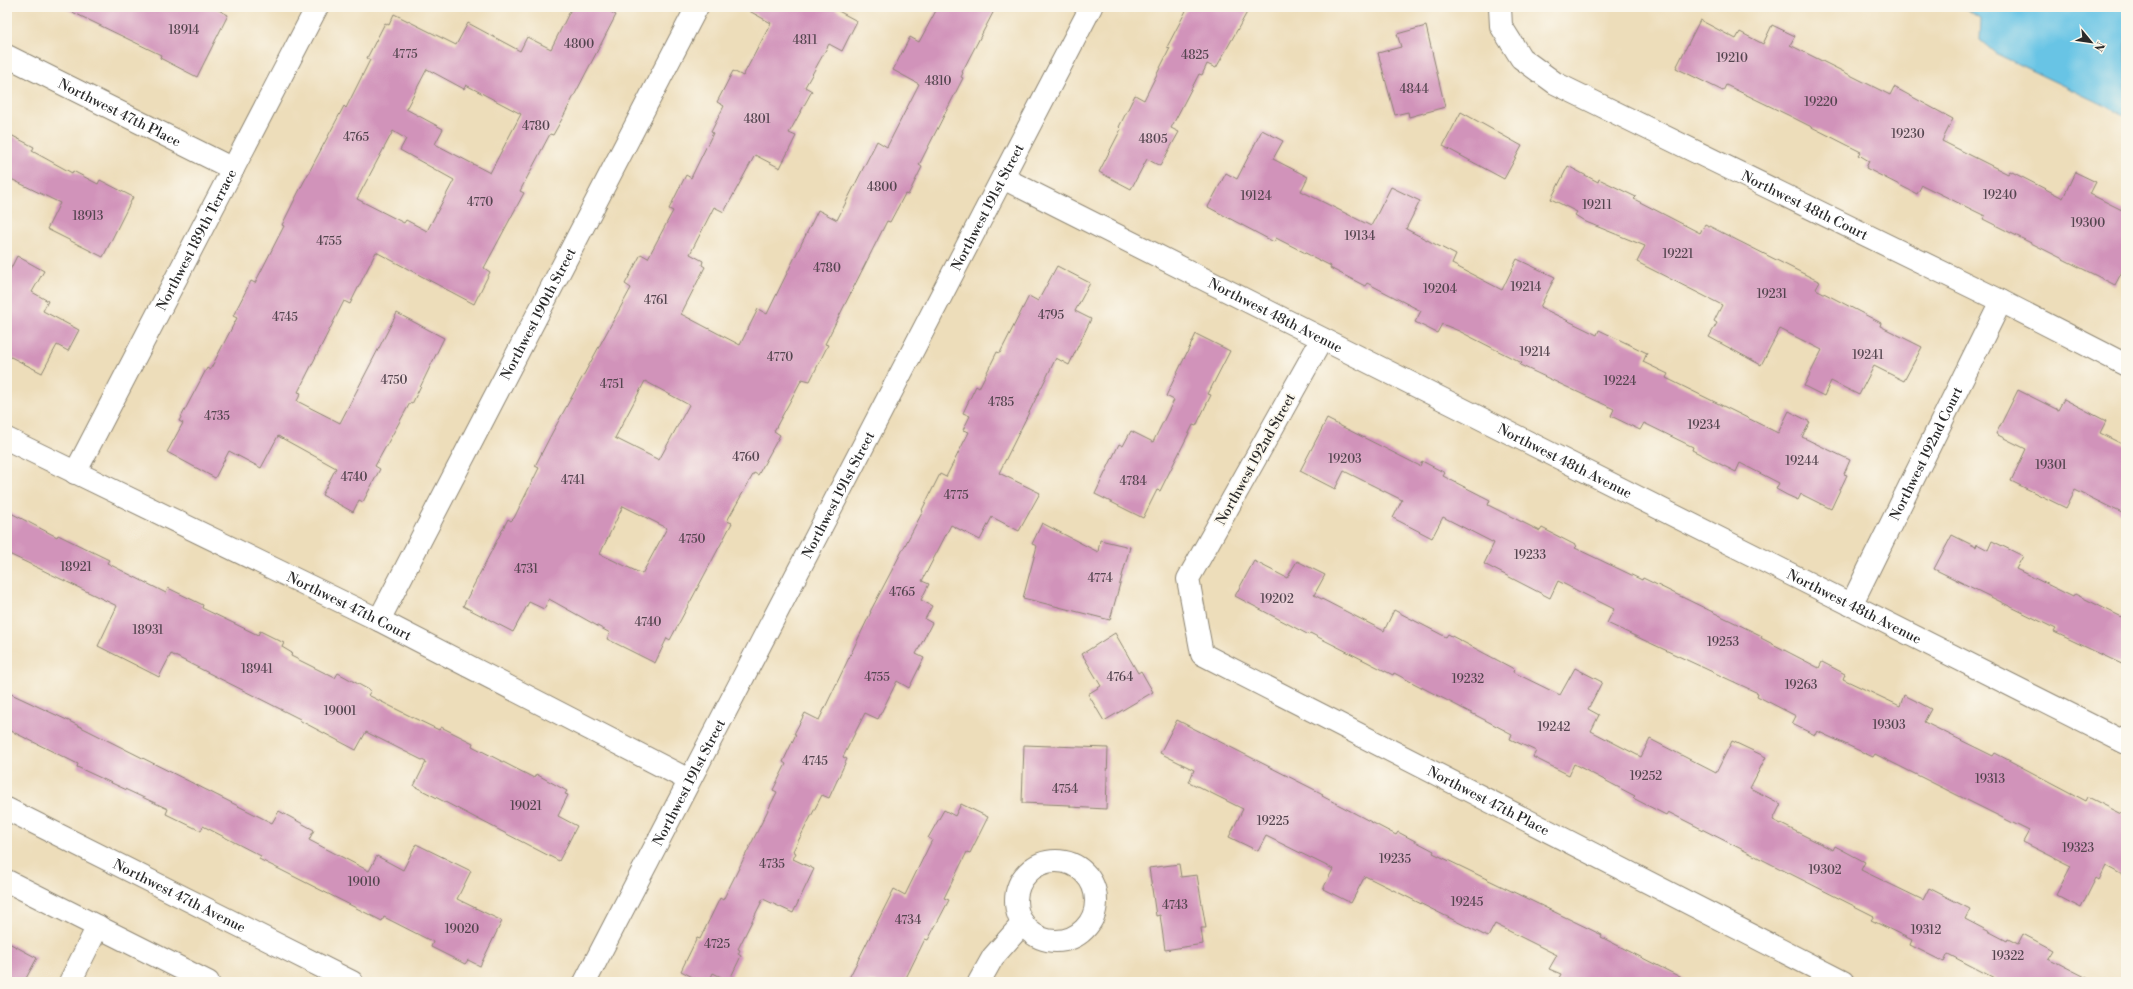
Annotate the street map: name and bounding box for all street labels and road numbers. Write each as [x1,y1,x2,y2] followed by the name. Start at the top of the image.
[55,75,184,151] street label: Northwest 47th Place
[948,141,1028,274] street label: Northwest 191st Street
[153,166,241,314] street label: Northwest 189th Terrace
[1738,167,1871,245] street label: Northwest 48th Court
[497,245,580,383] street label: Northwest 190th Street
[1205,275,1345,357] street label: Northwest 48th Avenue
[1886,384,1967,524] street label: Northwest 192nd Court
[1212,390,1300,529] street label: Northwest 192nd Street
[1494,420,1635,503] street label: Northwest 48th Avenue
[798,429,879,562] street label: Northwest 191st Street
[1784,566,1924,649] street label: Northwest 48th Avenue
[284,569,414,645] street label: Northwest 47th Court
[649,716,730,849] street label: Northwest 191st Street
[1424,763,1552,840] street label: Northwest 47th Place
[110,856,248,937] street label: Northwest 47th Avenue

